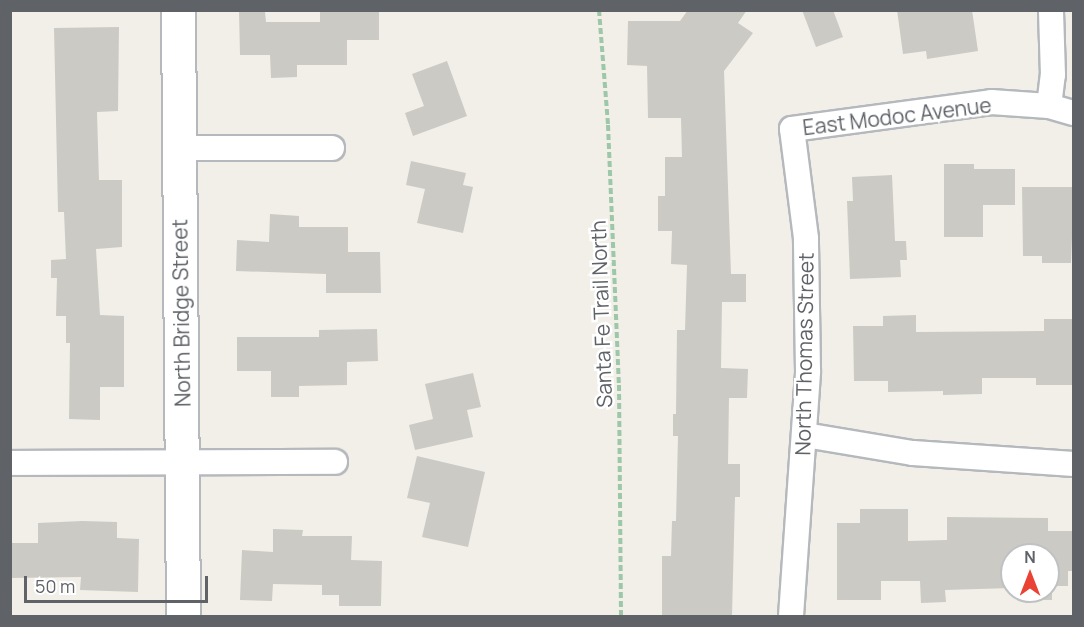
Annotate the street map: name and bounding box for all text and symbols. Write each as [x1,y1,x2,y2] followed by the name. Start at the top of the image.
[801,92,993,140] street label: East Modoc Avenue
[167,219,195,407] street label: North Bridge Street
[585,220,617,408] street label: Santa Fe Trail North
[790,252,818,456] street label: North Thomas Street
[1000,543,1060,603] north arrow
[1024,546,1036,568] text: N
[27,564,212,602] scale bar
[35,574,75,598] text: 50 m

